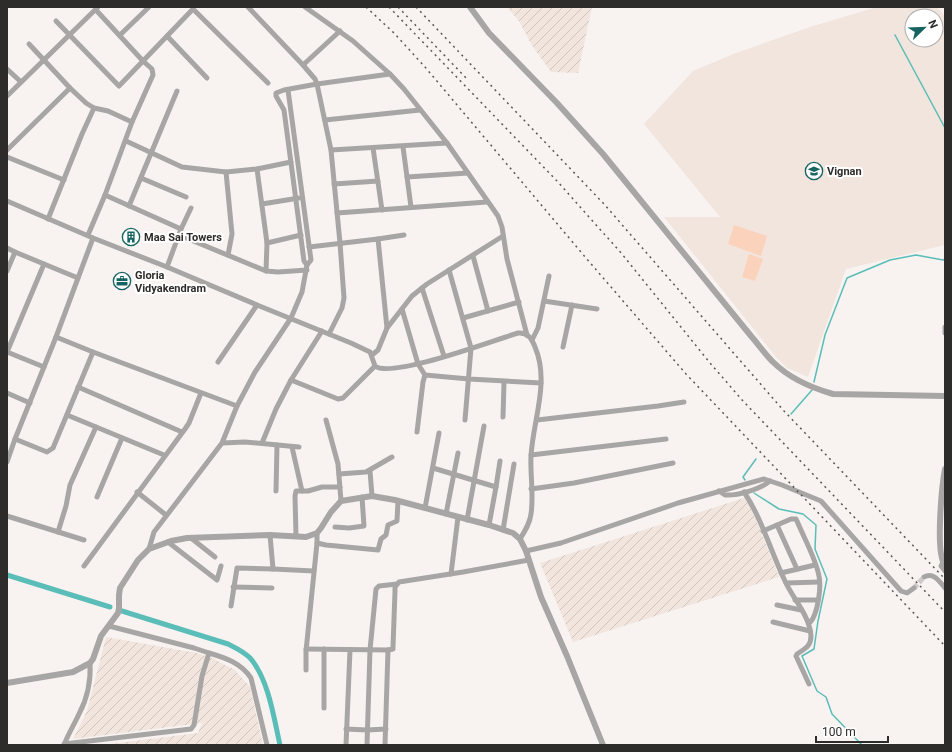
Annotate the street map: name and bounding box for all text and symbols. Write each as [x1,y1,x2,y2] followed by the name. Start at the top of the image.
[904,8,944,48] north arrow
[925,18,940,31] text: N
[804,161,824,181] school or university icon: Vignan
[827,165,862,178] place label: Vignan
[121,227,141,247] building icon: Maa Sai Towers
[144,231,222,244] place label: Maa Sai Towers
[135,269,206,295] place label: Gloria Vidyakendram
[112,271,132,291] office icon: Gloria Vidyakendram
[816,718,888,744] scale bar
[822,725,856,739] text: 100 m

